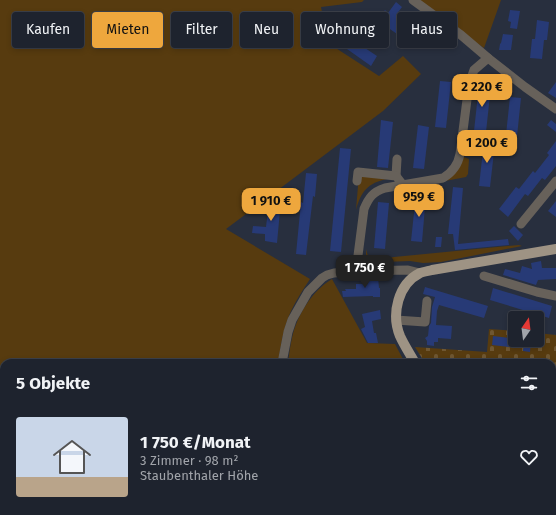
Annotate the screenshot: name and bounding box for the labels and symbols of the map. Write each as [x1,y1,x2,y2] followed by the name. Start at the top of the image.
[445,74,519,108] pin: 2 220 €
[450,130,524,164] pin: 1 200 €
[391,184,447,218] pin: 959 €
[234,188,308,222] pin: 1 910 €
[328,255,402,289] pin: 1 750 €
[508,311,544,347] north arrow

